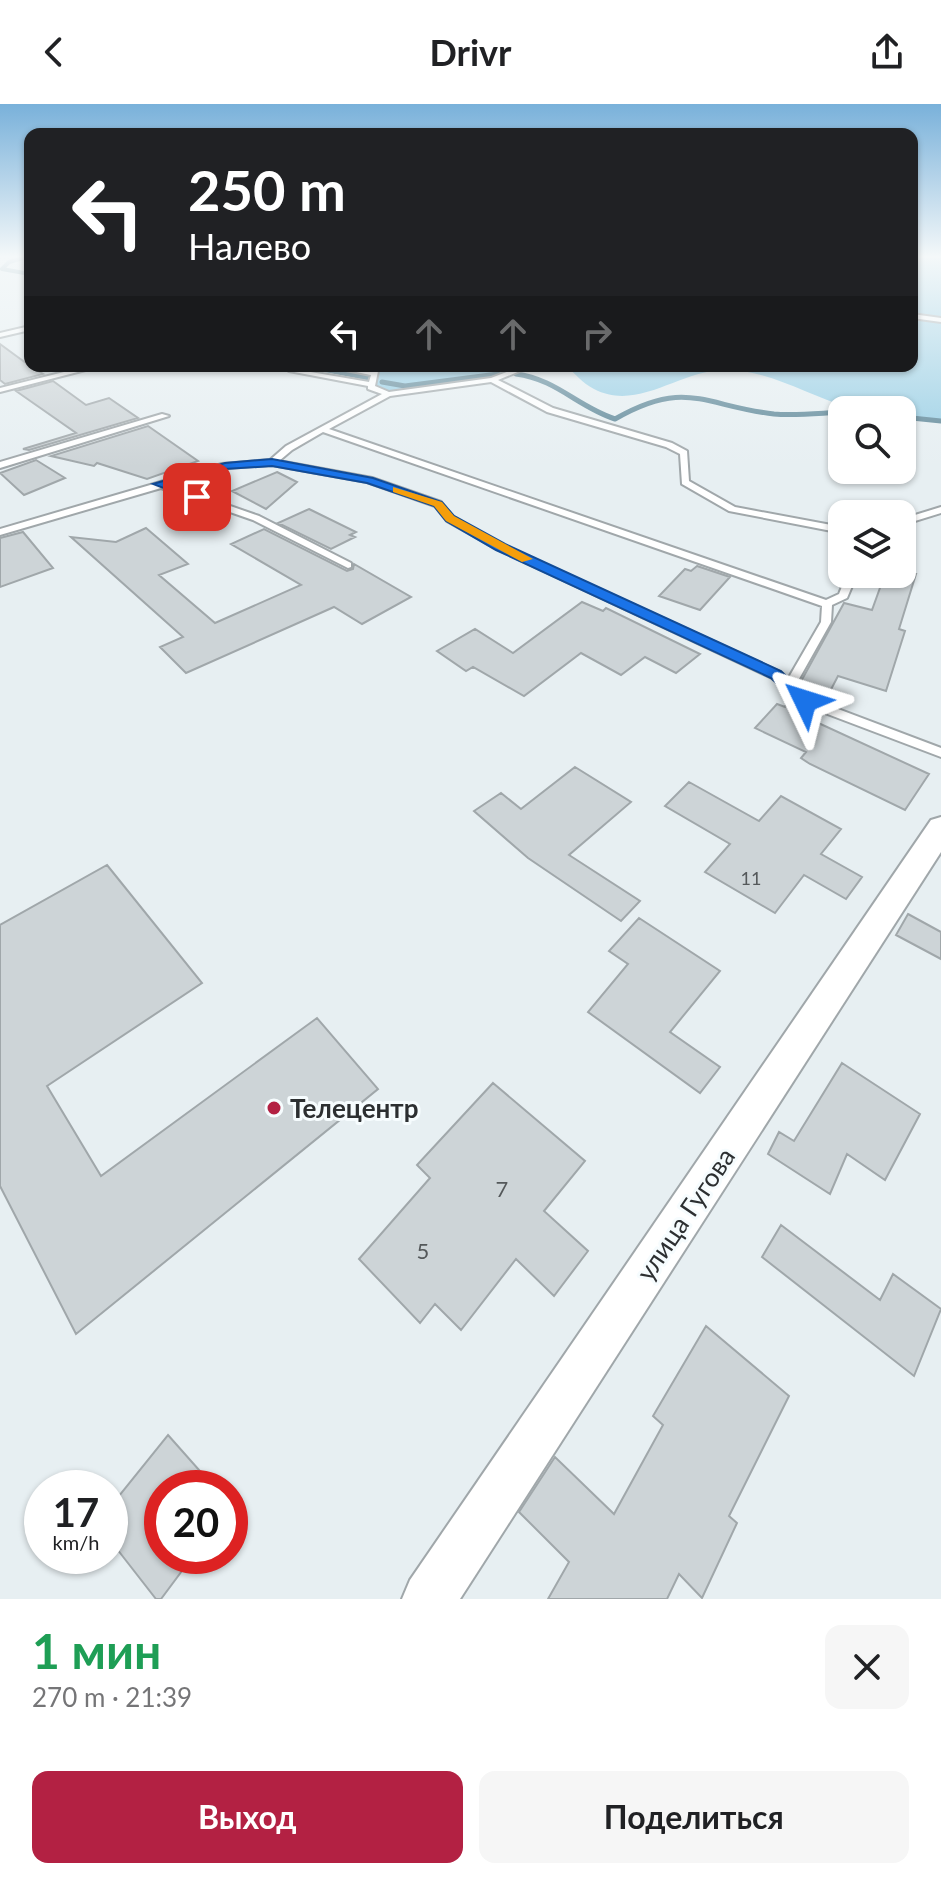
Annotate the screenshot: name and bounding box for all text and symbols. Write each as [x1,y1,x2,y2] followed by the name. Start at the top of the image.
[32,30,76,74] icon: back
[429,30,512,74] text: Drivr
[865,30,909,74] icon: share
[188,156,346,223] text: 250 m
[56,160,160,264] icon: left
[188,224,311,268] text: Налево
[323,312,367,356] icon: left
[407,312,451,356] icon: ahead
[491,312,535,356] icon: ahead
[575,312,619,356] icon: right
[828,396,916,588] map controls
[828,396,916,484] button: search
[163,463,231,531] pin
[175,475,219,519] icon: arrive
[828,500,916,588] button: layers
[763,659,847,743] position arrow
[741,867,761,889] house number: 11
[290,1092,418,1124] place label: Телецентр
[265,1099,283,1117] marker: Телецентр
[629,1142,741,1286] street label: улица Гугова
[496,1175,508,1202] house number: 7
[417,1237,429,1264] house number: 5
[144,1470,248,1574] speed limit sign: 20
[53,1488,99,1536] text: 17
[53,1530,99,1554] text: km/h
[32,1622,161,1679] text: 1 мин
[825,1625,909,1709] button: close
[32,1681,192,1713] text: 270 m · 21:39
[32,1771,463,1863] button: Выход
[479,1771,909,1863] button: Поделиться

